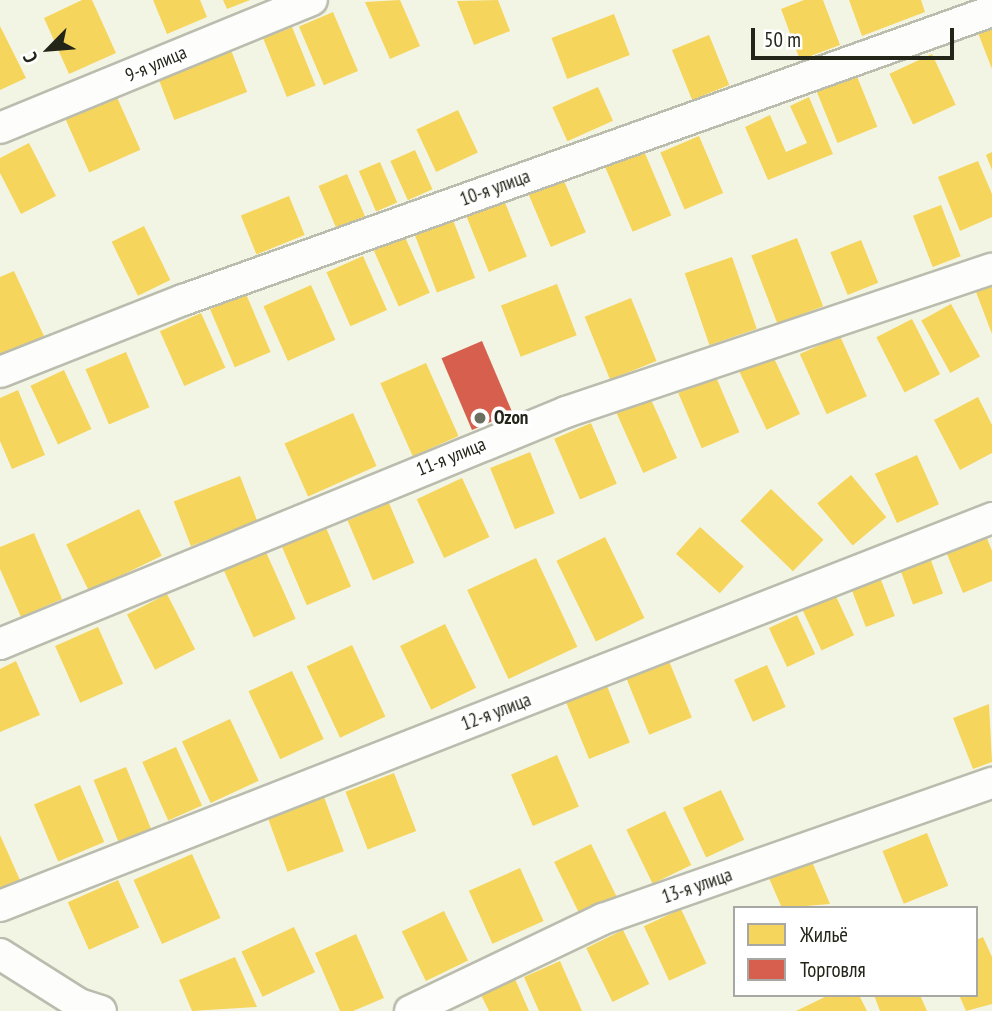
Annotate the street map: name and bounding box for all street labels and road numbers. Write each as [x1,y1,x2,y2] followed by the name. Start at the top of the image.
[122,41,190,87] street label: 9-я улица
[457,165,533,211] street label: 10-я улица
[413,433,489,481] street label: 11-я улица
[458,688,534,736] street label: 12-я улица
[659,863,735,909] street label: 13-я улица

